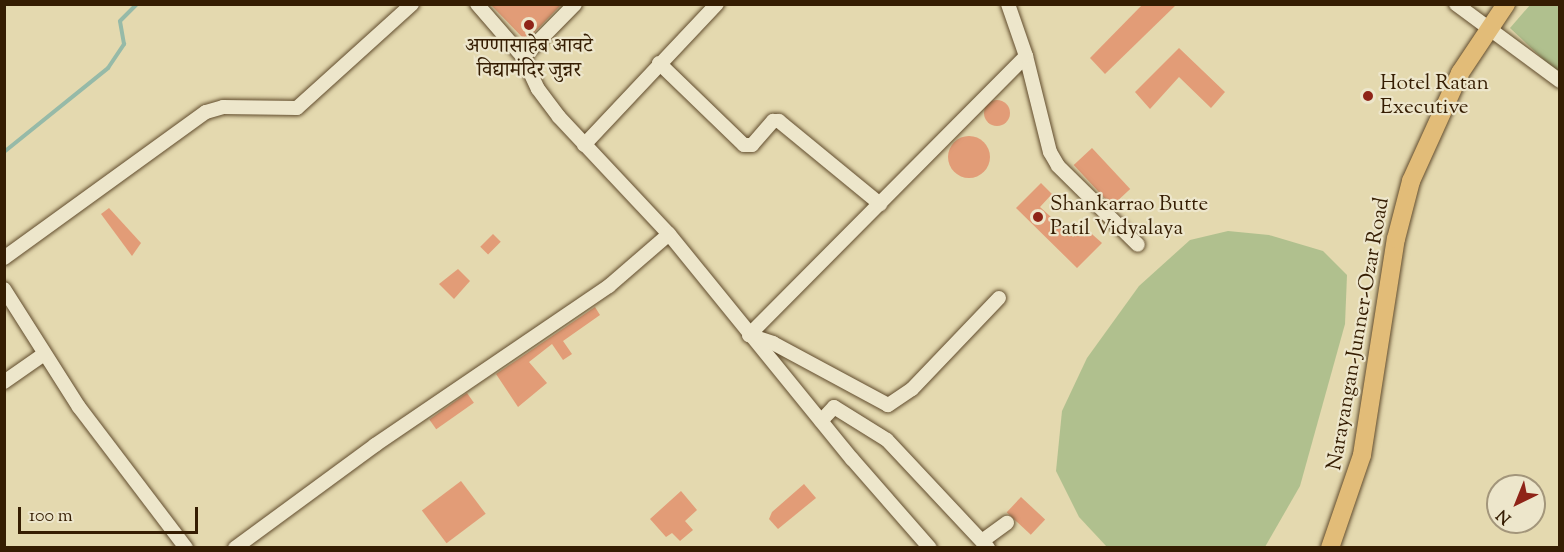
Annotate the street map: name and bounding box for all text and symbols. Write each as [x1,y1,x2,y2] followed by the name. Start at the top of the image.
[522,18,536,32] marker: अण्णासाहेब आवटे विद्यामंदिर जुन्नर
[465,34,593,84] place label: अण्णासाहेब आवटे विद्यामंदिर जुन्नर
[1380,71,1489,121] place label: Hotel Ratan Executive
[1361,89,1375,103] marker: Hotel Ratan Executive
[1050,192,1208,242] place label: Shankarrao Butte Patil Vidyalaya
[1323,196,1395,472] street label: Narayangan-Junner-Ozar Road
[1031,210,1045,224] marker: Shankarrao Butte Patil Vidyalaya
[1486,474,1546,534] north arrow
[21,495,201,533] scale bar
[1492,503,1517,529] text: N
[29,504,73,530] text: 100 m

